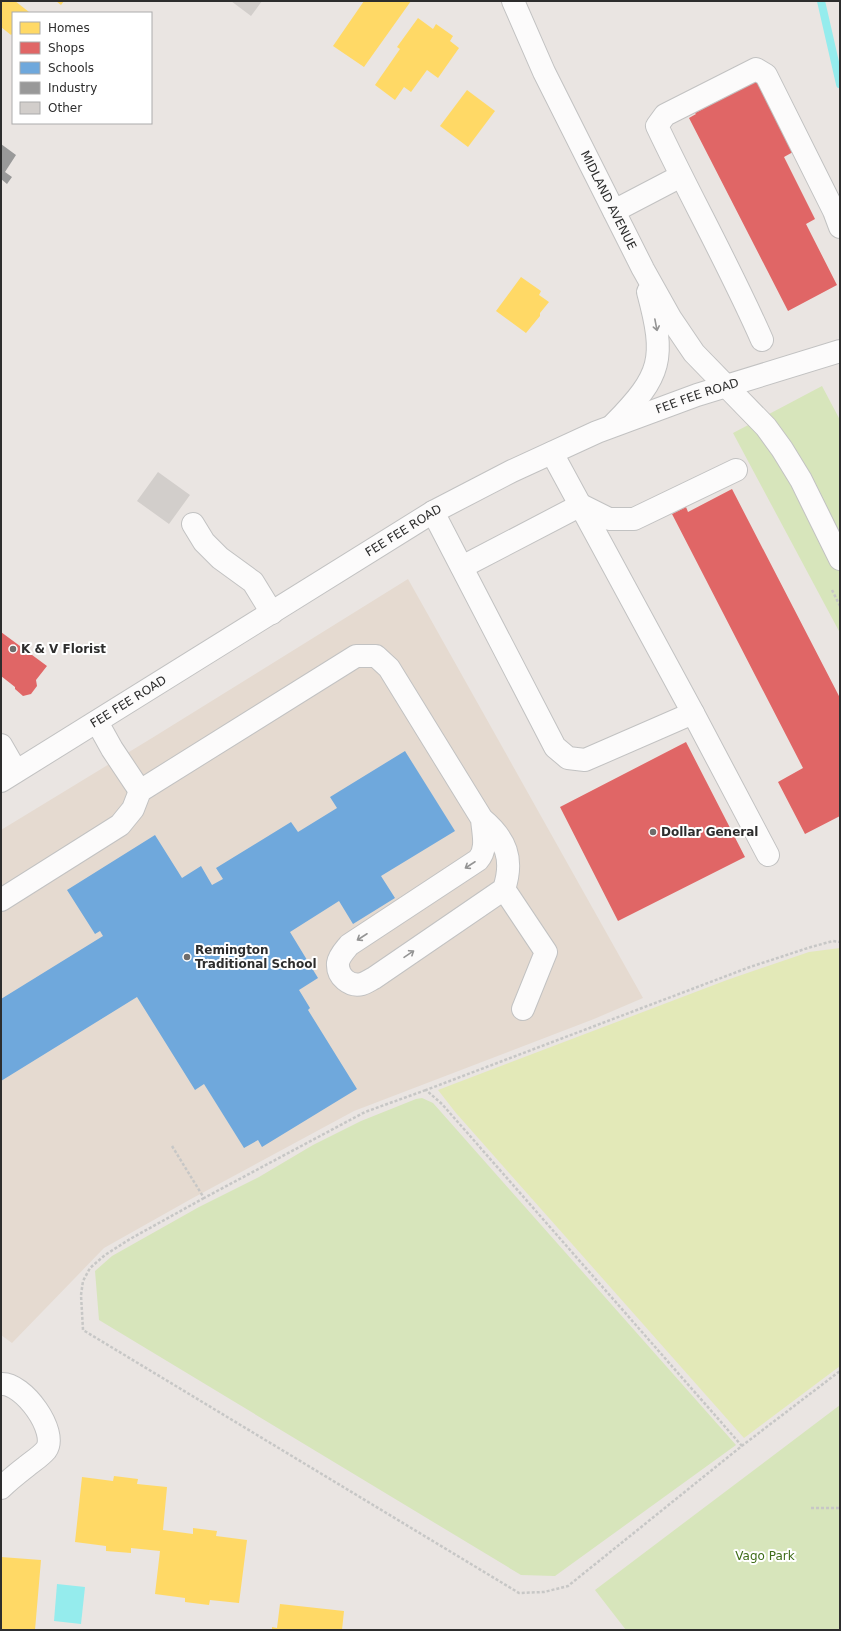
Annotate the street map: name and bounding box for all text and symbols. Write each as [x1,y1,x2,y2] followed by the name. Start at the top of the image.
[12,12,152,124] legend
[48,21,90,35] text: Homes
[48,41,84,55] text: Shops
[48,61,94,75] text: Schools
[48,81,97,95] text: Industry
[48,101,82,115] text: Other
[578,148,639,252] street label: MIDLAND AVENUE
[652,318,660,331] one-way arrow
[654,376,741,417] street label: FEE FEE ROAD
[363,502,444,559] street label: FEE FEE ROAD
[21,642,106,656] place label: K & V Florist
[8,644,18,654] marker: K & V Florist
[88,673,169,731] street label: FEE FEE ROAD
[661,825,758,839] place label: Dollar General
[648,827,658,837] marker: Dollar General
[465,861,476,869] one-way arrow
[356,932,367,941] one-way arrow
[195,943,317,971] place label: Remington Traditional School
[403,950,414,958] one-way arrow
[182,952,192,962] marker: Remington Traditional School
[735,1549,795,1563] park label: Vago Park

